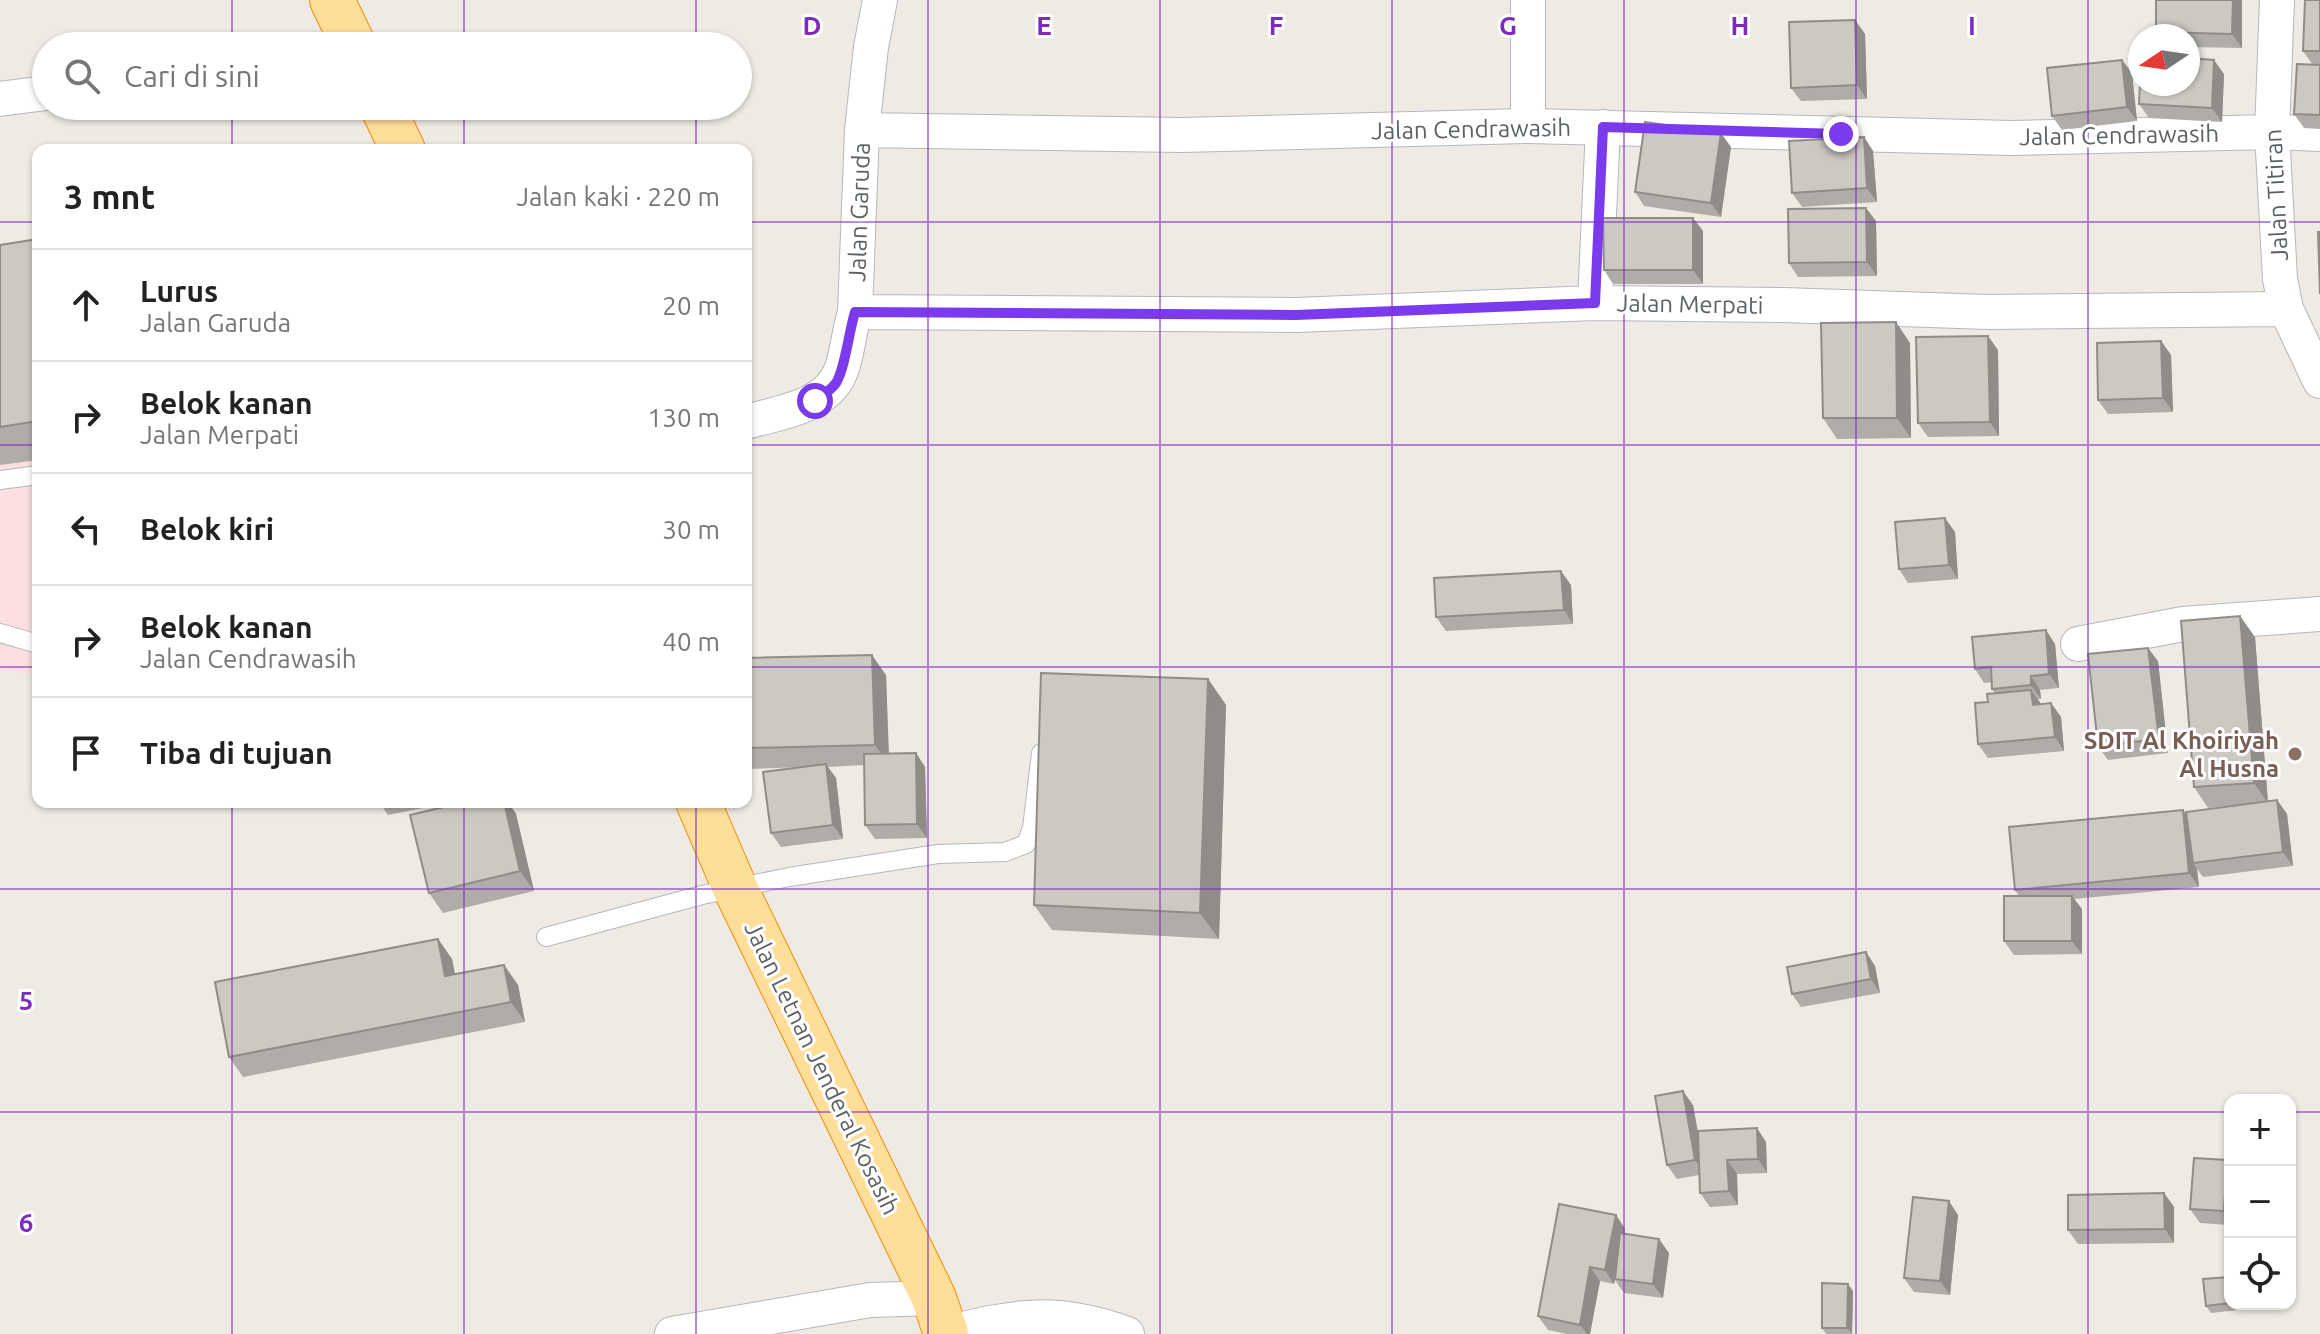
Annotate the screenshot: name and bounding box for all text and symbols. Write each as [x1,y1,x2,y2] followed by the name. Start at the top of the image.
[803,11,821,40] text: D
[1036,11,1052,40] text: E
[1269,11,1283,40] text: F
[1499,11,1517,40] text: G
[1731,11,1749,40] text: H
[1968,11,1976,40] text: I
[2128,24,2200,96] north arrow
[32,32,752,120] search box
[60,54,104,98] icon: search
[124,59,260,93] text: Cari di sini
[1371,114,1571,144] street label: Jalan Cendrawasih
[1823,116,1859,152] route end
[2019,120,2219,150] street label: Jalan Cendrawasih
[2259,128,2293,262] street label: Jalan Titiran
[843,142,875,282] street label: Jalan Garuda
[64,177,155,215] text: 3 mnt
[516,182,720,211] text: Jalan kaki · 220 m
[140,274,218,308] text: Lurus
[64,283,108,327] icon: ahead
[1616,289,1764,319] street label: Jalan Merpati
[662,291,720,320] text: 20 m
[140,308,291,337] text: Jalan Garuda
[797,383,833,419] route start
[140,386,313,420] text: Belok kanan
[64,395,108,439] icon: right
[648,403,720,432] text: 130 m
[140,420,299,449] text: Jalan Merpati
[64,507,108,551] icon: left
[140,512,274,546] text: Belok kiri
[662,515,720,544] text: 30 m
[140,610,313,644] text: Belok kanan
[64,619,108,663] icon: right
[662,627,720,656] text: 40 m
[140,644,357,673] text: Jalan Cendrawasih
[2084,727,2279,782] place label: SDIT Al Khoiriyah Al Husna
[64,731,108,775] icon: arrive
[140,736,333,770] text: Tiba di tujuan
[2286,745,2304,763] marker: SDIT Al Khoiriyah Al Husna
[739,917,905,1219] street label: Jalan Letnan Jenderal Kosasih
[19,986,33,1015] text: 5
[2224,1094,2296,1310] map controls
[2224,1094,2296,1166] button: +
[2224,1166,2296,1238] button: −
[19,1208,33,1237] text: 6
[2224,1238,2296,1310] button: locate

